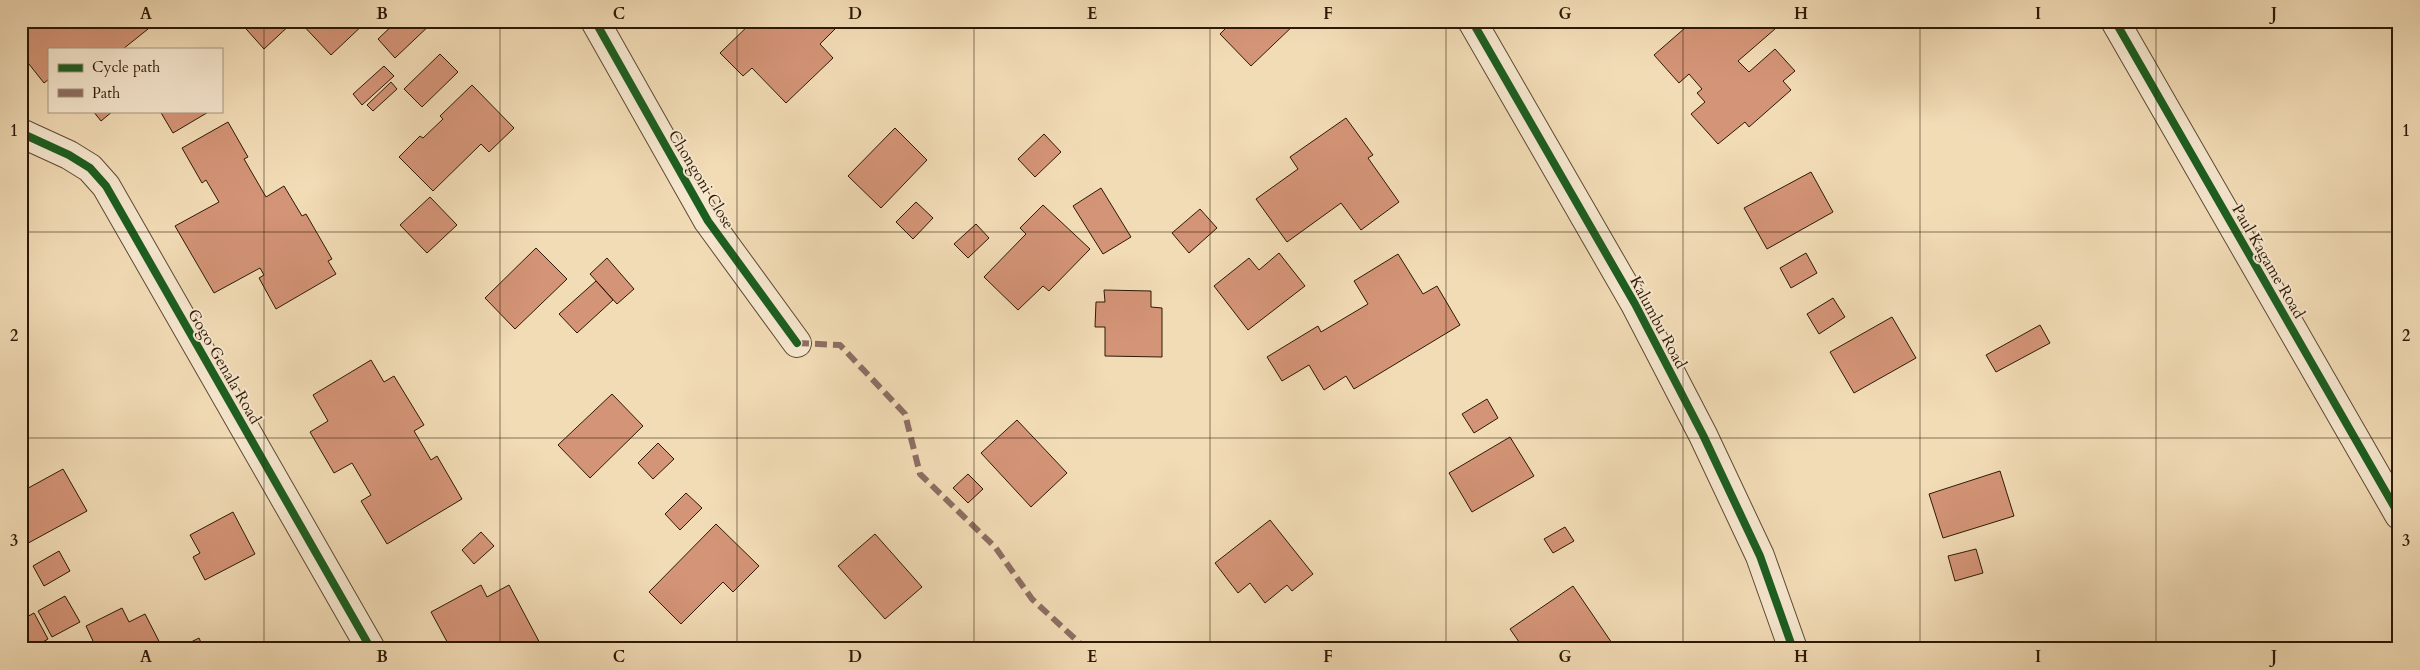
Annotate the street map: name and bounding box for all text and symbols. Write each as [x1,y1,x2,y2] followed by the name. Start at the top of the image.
[140,3,152,25] text: A
[376,3,388,25] text: B
[613,3,625,25] text: C
[848,3,862,25] text: D
[1087,3,1097,25] text: E
[1323,3,1333,25] text: F
[1558,3,1572,25] text: G
[1794,3,1808,25] text: H
[2035,3,2041,25] text: I
[2269,3,2277,25] text: J
[48,48,222,112] legend
[92,57,161,77] text: Cycle path
[92,83,121,103] text: Path
[10,120,18,142] text: 1
[2402,120,2410,142] text: 1
[663,126,739,233] street label: Chongoni Close
[2226,200,2310,323] street label: Paul Kagame Road
[1624,272,1692,373] street label: Kalumbu Road
[182,305,266,429] street label: Gogo Genala Road
[10,325,18,347] text: 2
[2402,325,2410,347] text: 2
[10,530,18,552] text: 3
[2402,530,2410,552] text: 3
[140,646,152,668] text: A
[376,646,388,668] text: B
[613,646,625,668] text: C
[848,646,862,668] text: D
[1087,646,1097,668] text: E
[1323,646,1333,668] text: F
[1558,646,1572,668] text: G
[1794,646,1808,668] text: H
[2035,646,2041,668] text: I
[2269,646,2277,668] text: J

